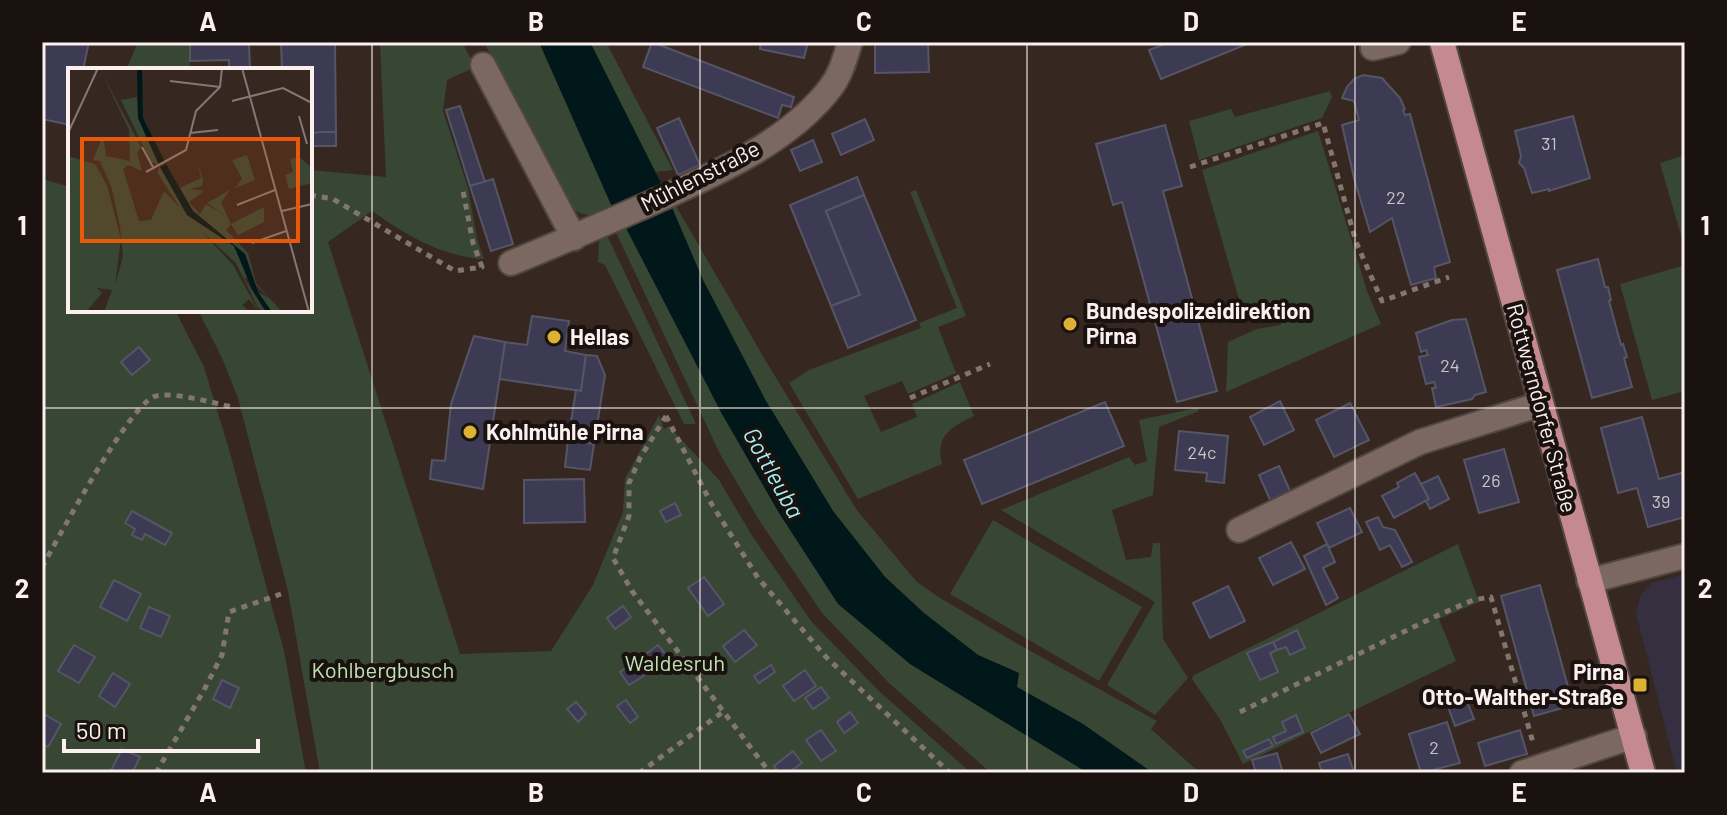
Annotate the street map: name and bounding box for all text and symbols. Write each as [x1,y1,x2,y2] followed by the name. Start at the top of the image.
[199,5,217,36] text: A
[528,5,544,36] text: B
[856,5,872,36] text: C
[1183,5,1199,36] text: D
[1511,5,1527,36] text: E
[68,68,312,312] inset map
[1541,132,1557,154] house number: 31
[636,134,763,216] street label: Mühlenstraße
[1386,186,1406,208] house number: 22
[17,209,27,240] text: 1
[1700,209,1710,240] text: 1
[1086,297,1310,348] place label: Bundespolizeidirektion Pirna
[1503,300,1583,515] street label: Rottwerndorfer Straße
[1061,315,1079,333] marker: Bundespolizeidirektion Pirna
[570,323,629,349] place label: Hellas
[545,328,563,346] marker: Hellas
[1440,354,1460,376] house number: 24
[486,418,644,444] place label: Kohlmühle Pirna
[738,422,811,523] water label: Gottleuba
[461,423,479,441] marker: Kohlmühle Pirna
[1188,441,1216,463] house number: 24c
[1482,469,1500,491] house number: 26
[1652,490,1670,512] house number: 39
[15,572,29,603] text: 2
[1698,572,1712,603] text: 2
[625,649,725,675] park label: Waldesruh
[312,656,454,682] park label: Kohlbergbusch
[1422,658,1624,709] place label: Pirna Otto-Walther-Straße
[1631,676,1649,694] marker: Pirna Otto-Walther-Straße
[64,703,258,753] scale bar
[76,715,127,744] text: 50 m
[1429,736,1439,758] house number: 2
[199,776,217,807] text: A
[528,776,544,807] text: B
[856,776,872,807] text: C
[1183,776,1199,807] text: D
[1511,776,1527,807] text: E

